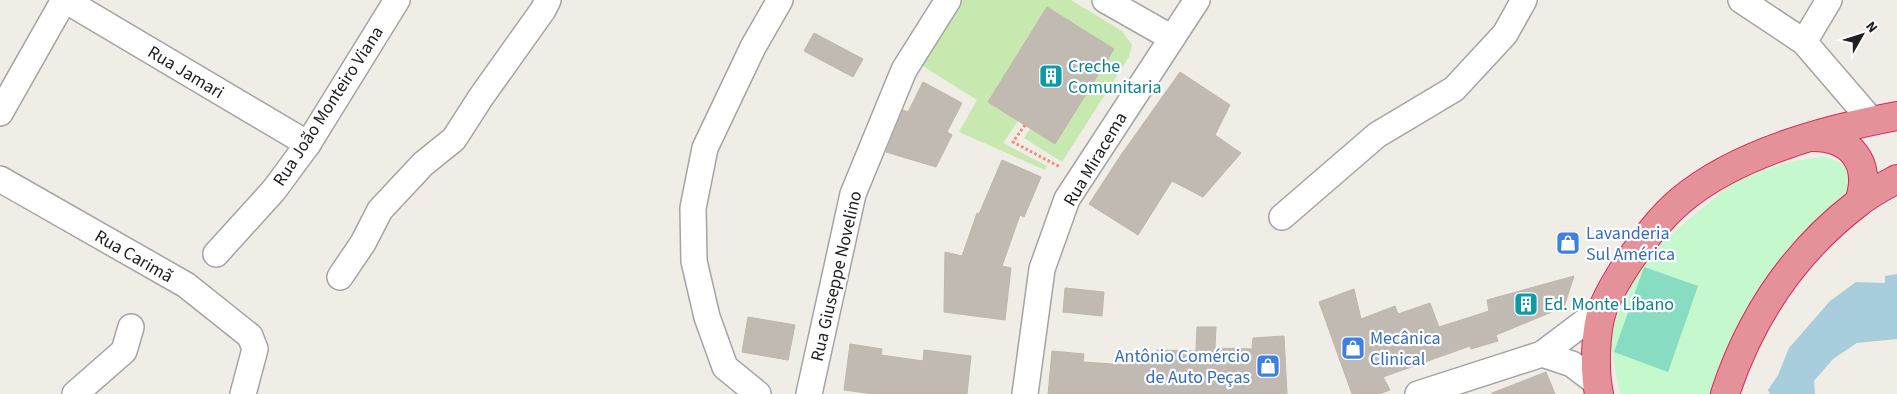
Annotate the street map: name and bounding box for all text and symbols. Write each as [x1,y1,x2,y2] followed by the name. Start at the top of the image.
[1837,10,1887,60] north arrow
[1861,18,1882,37] text: N
[267,21,390,191] street label: Rua João Monteiro Viana
[143,40,229,105] street label: Rua Jamari
[1068,54,1162,100] place label: Creche Comunitaria
[1038,63,1064,89] building icon: Creche Comunitaria
[1057,107,1133,211] street label: Rua Miracema
[805,188,868,364] street label: Rua Giuseppe Novelino
[1586,221,1675,267] place label: Lavanderia Sul América
[90,224,178,289] street label: Rua Carimã
[1555,230,1581,256] shop icon: Lavanderia Sul América
[1513,291,1539,317] building icon: Ed. Monte Líbano
[1544,292,1674,317] place label: Ed. Monte Líbano
[1370,326,1441,372] place label: Mecânica Clinical
[1340,335,1366,361] shop icon: Mecânica Clinical
[1115,344,1250,390] place label: Antônio Comércio de Auto Peças
[1255,353,1281,379] shop icon: Antônio Comércio de Auto Peças

